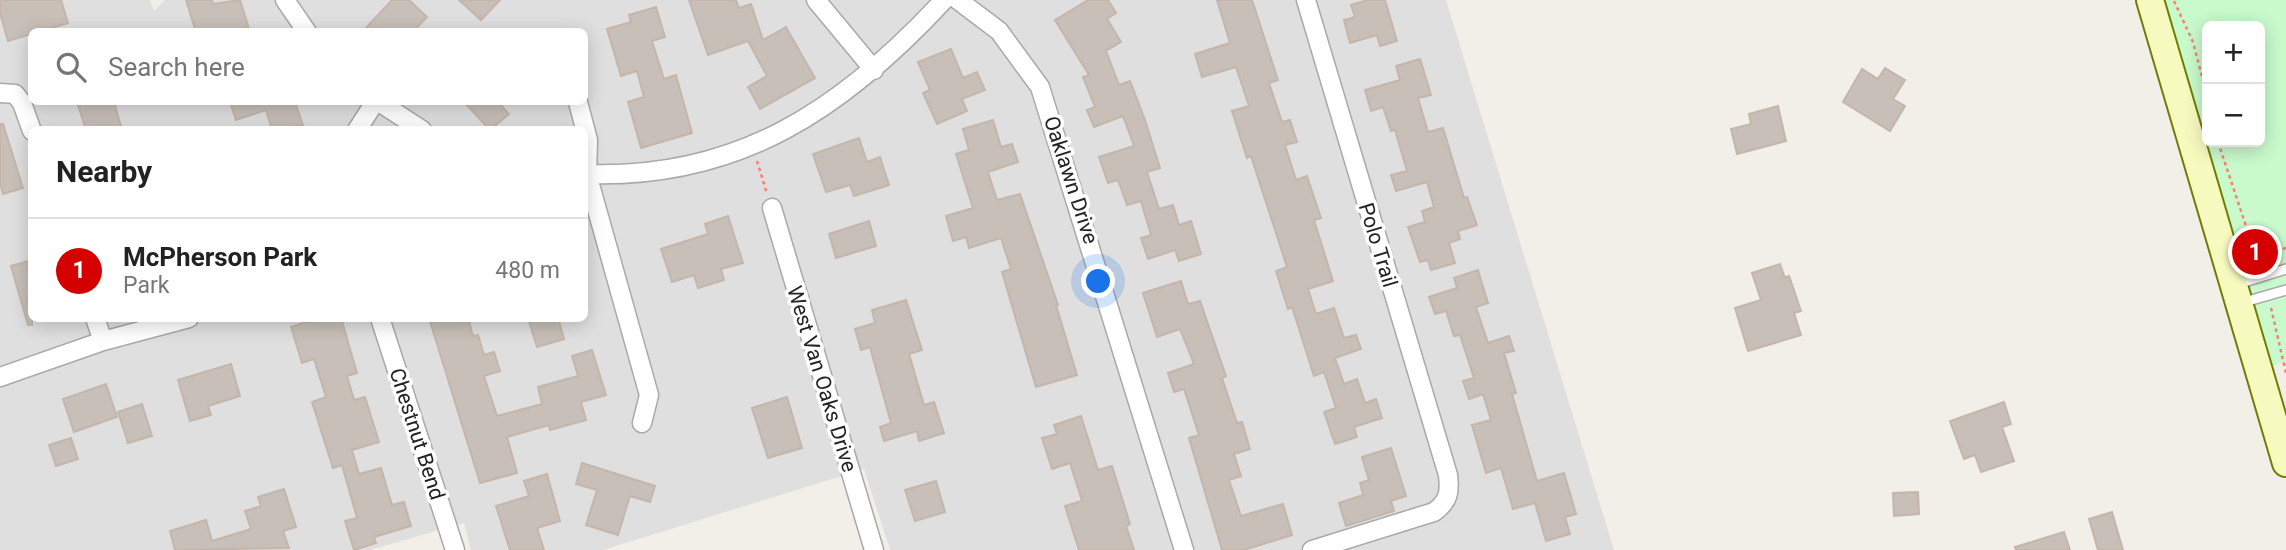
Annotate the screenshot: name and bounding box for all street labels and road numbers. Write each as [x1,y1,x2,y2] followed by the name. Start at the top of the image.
[1039,113,1103,247] street label: Oaklawn Drive
[1354,200,1402,290] street label: Polo Trail
[782,283,862,475] street label: West Van Oaks Drive
[384,365,450,503] street label: Chestnut Bend

